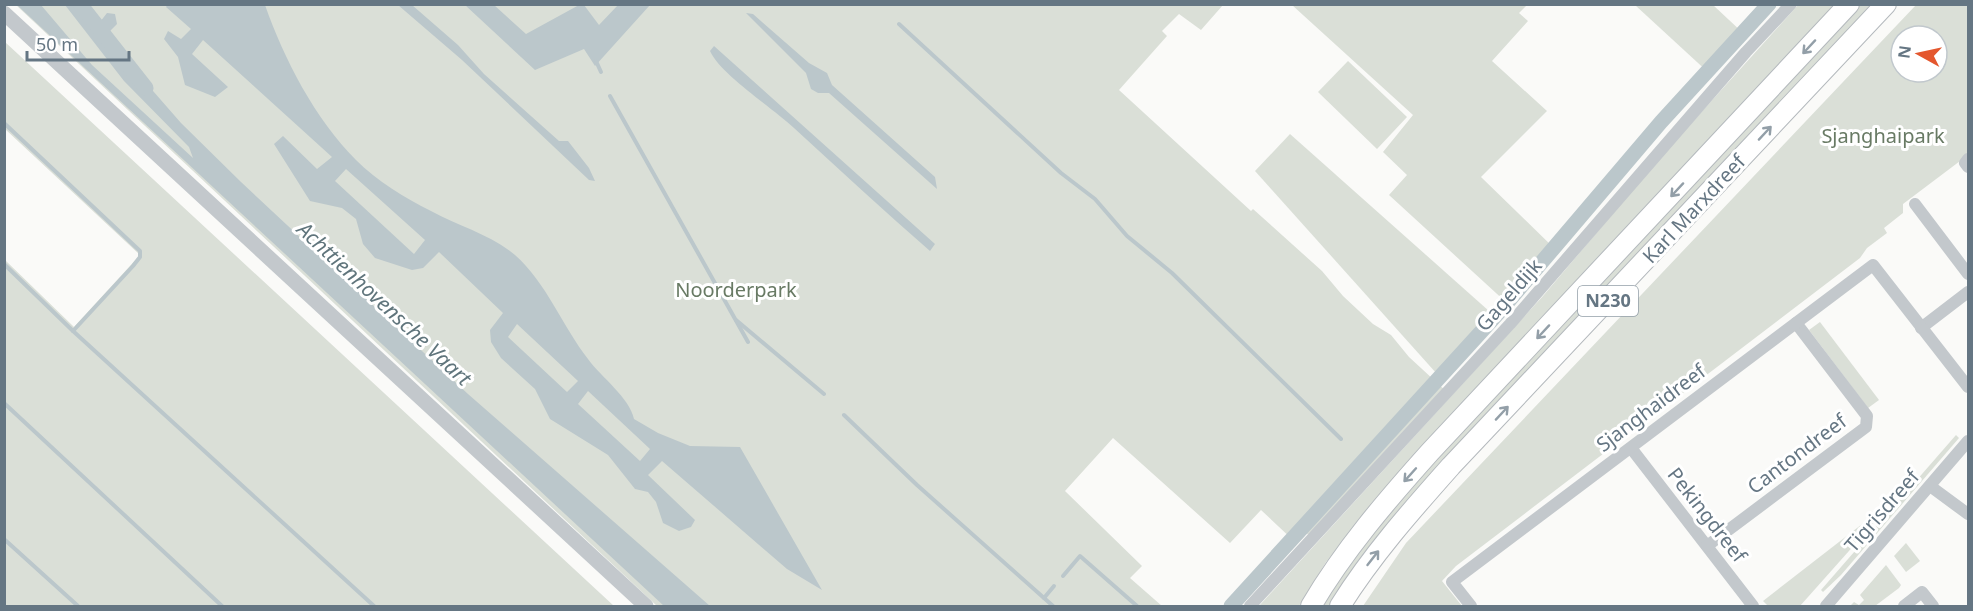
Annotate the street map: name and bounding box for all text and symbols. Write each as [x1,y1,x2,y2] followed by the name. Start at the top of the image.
[27,24,129,62] scale bar
[1889,24,1949,84] north arrow
[36,32,78,56] text: 50 m
[1802,40,1816,55] one-way arrow
[1892,44,1916,60] text: N
[1821,122,1945,149] park label: Sjanghaipark
[1758,126,1772,141] one-way arrow
[1636,148,1752,269] street label: Karl Marxdreef
[1670,182,1684,197] one-way arrow
[290,214,479,392] water label: Achttienhovensche Vaart
[1470,252,1548,337] street label: Gageldijk
[675,276,797,303] park label: Noorderpark
[1578,286,1638,316] road number: N230
[1536,324,1550,339] one-way arrow
[1591,357,1712,458] street label: Sjanghaidreef
[1495,405,1509,420] one-way arrow
[1742,407,1853,500] street label: Cantondreef
[1662,462,1754,569] street label: Pekingdreef
[1838,463,1926,558] street label: Tigrisdreef
[1403,467,1417,482] one-way arrow
[1366,550,1379,566] one-way arrow

